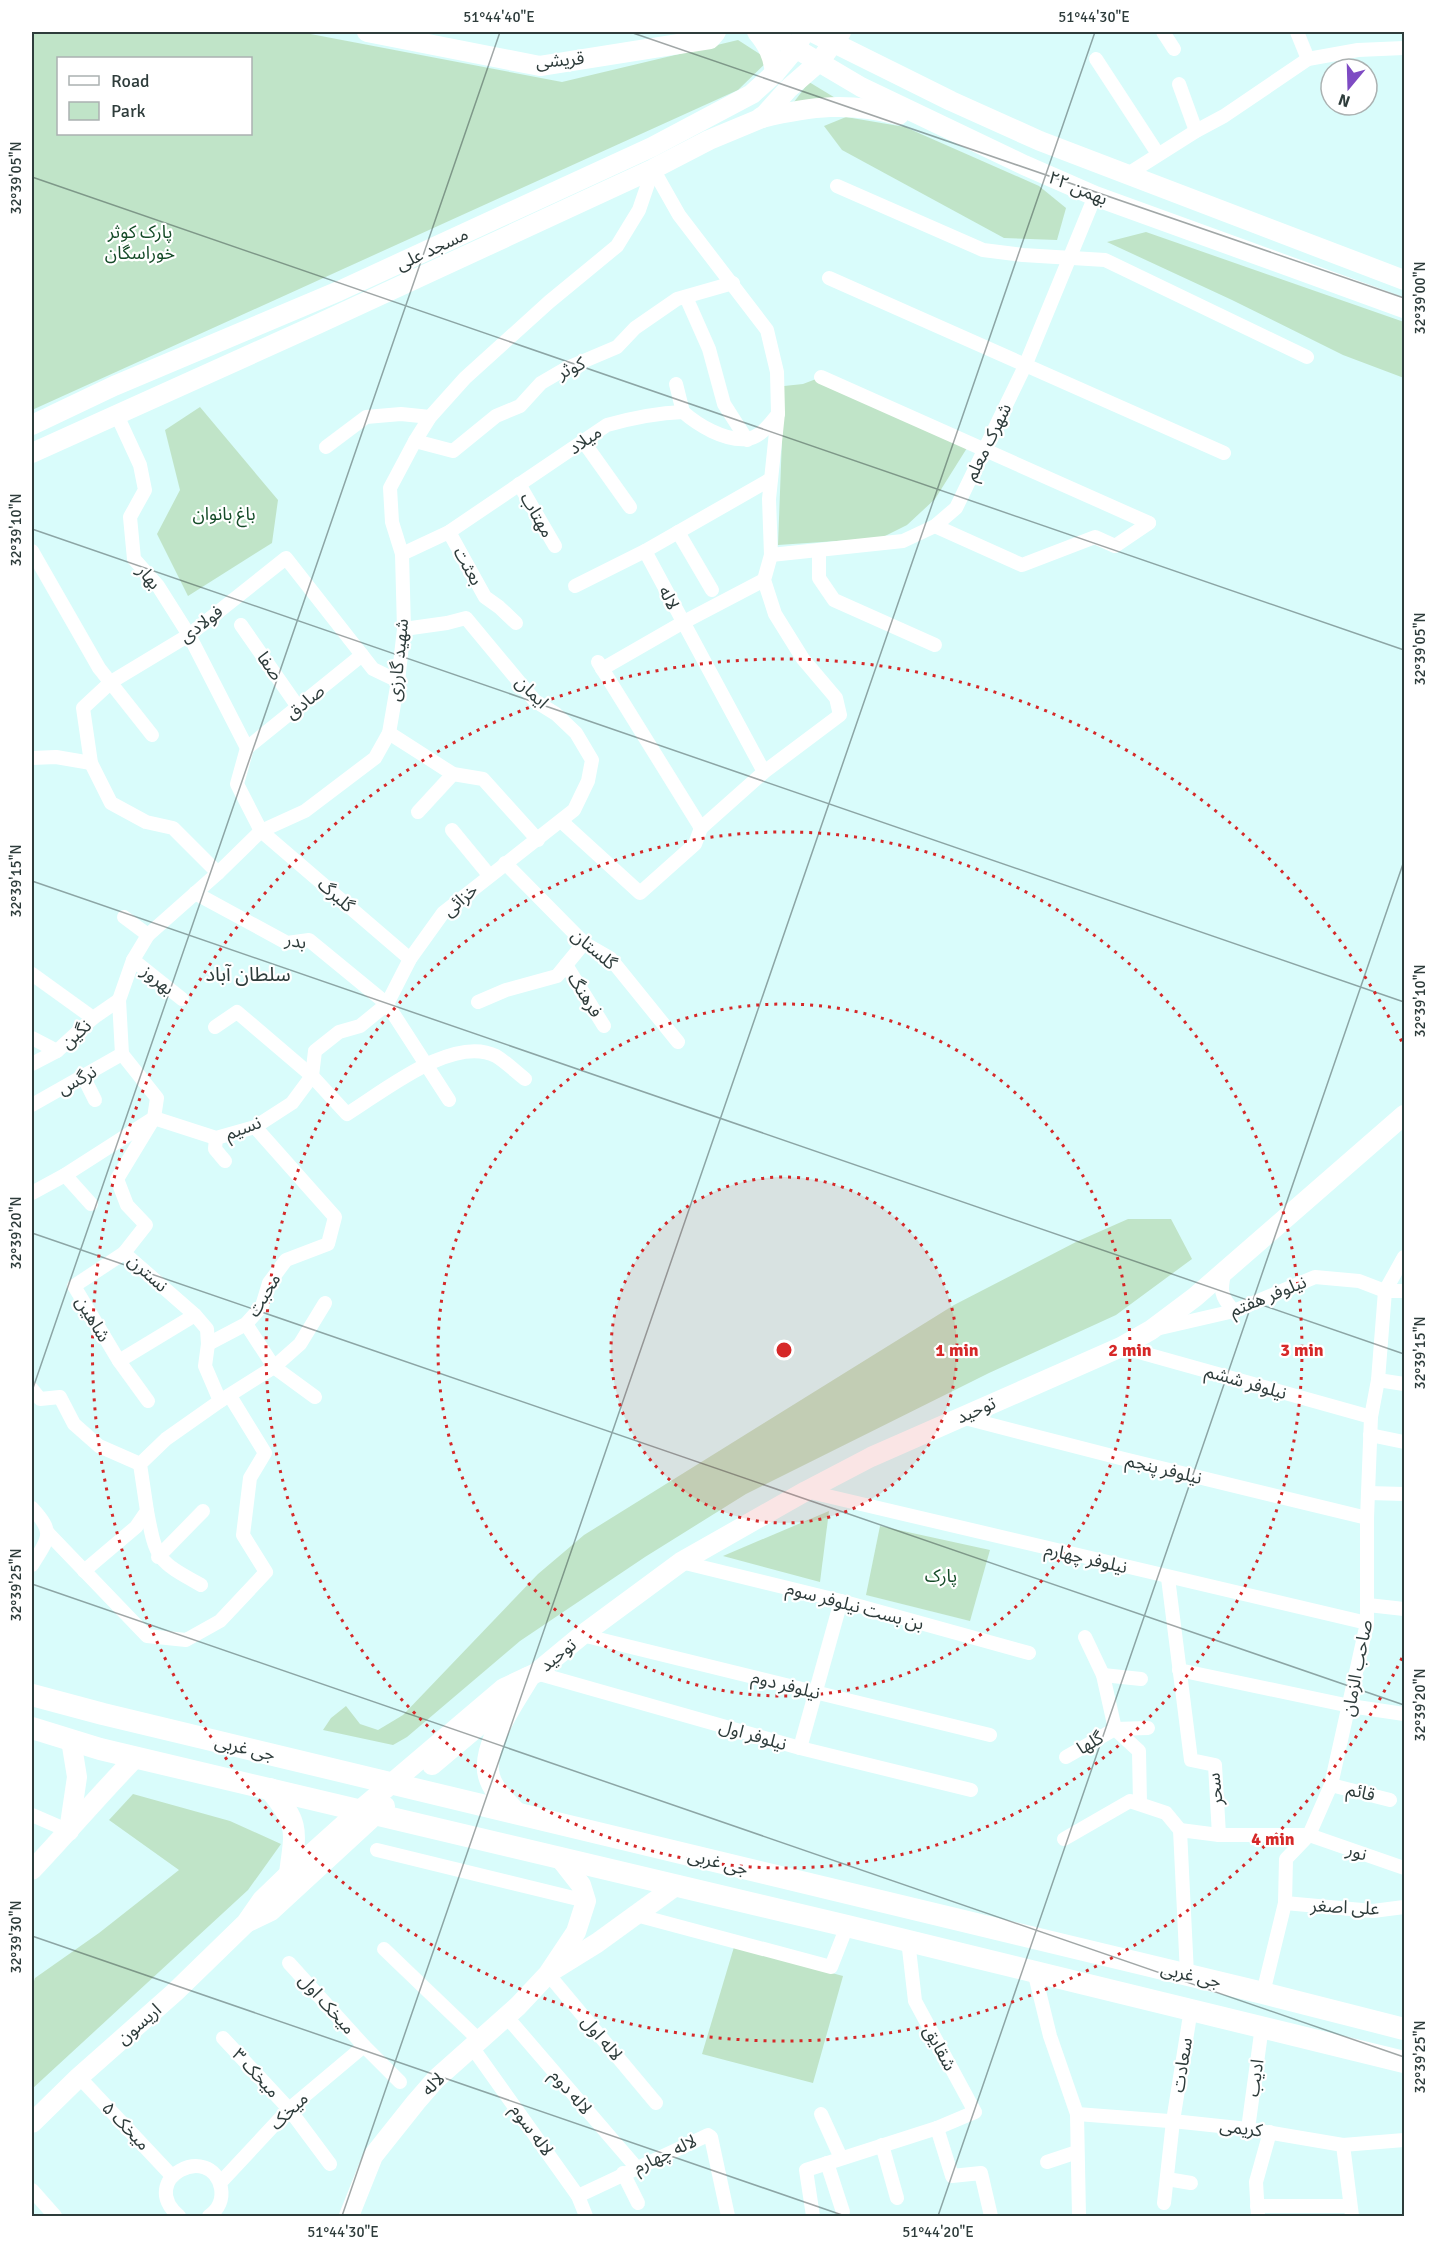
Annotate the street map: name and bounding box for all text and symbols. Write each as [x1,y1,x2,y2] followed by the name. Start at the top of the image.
[463,8,535,26] text: 51°44'40"E
[1058,8,1130,26] text: 51°44'30"E
[535,47,585,73] street label: قریشی
[57,57,252,135] legend
[1319,57,1379,117] north arrow
[111,70,150,92] text: Road
[1336,89,1353,112] text: N
[111,100,146,122] text: Park
[7,141,25,215] text: 32°39'05"N
[1045,166,1111,210] street label: ۲۲ بهمن
[105,221,175,264] park label: پارک کوثر خوراسگان
[392,223,472,275] street label: مسجد علی
[1411,261,1429,335] text: 32°39'00"N
[553,352,589,384] street label: کوثر
[960,400,1018,485] street label: شهرک معلم
[564,421,606,459] street label: میلاد
[515,489,559,541] street label: مهتاب
[7,493,25,567] text: 32°39'10"N
[192,503,256,528] park label: باغ بانوان
[449,543,487,589] street label: بعثت
[132,559,166,594] street label: بهار
[654,582,684,614] street label: لاله
[175,600,227,648] street label: فولادی
[1411,612,1429,686] text: 32°39'05"N
[383,618,413,702] street label: شهید گارزی
[252,647,288,685] street label: صفا
[511,671,553,713] street label: ایمان
[281,680,329,724] street label: صادق
[7,844,25,918] text: 32°39'15"N
[313,873,359,917] street label: گلبرگ
[438,879,482,921] street label: خزائی
[567,924,622,975] street label: گلستان
[283,928,308,954] street label: بدر
[136,960,179,1000] street label: بهروز
[205,962,291,987] district label: سلطان آباد
[1411,964,1429,1038] text: 32°39'10"N
[563,969,607,1021] street label: فرهنگ
[56,1015,96,1053] street label: نگین
[54,1060,100,1100] street label: نرگس
[222,1111,265,1147] street label: نسیم
[7,1196,25,1270] text: 32°39'20"N
[123,1249,173,1297] street label: نسترن
[243,1269,285,1321] street label: محبت
[1226,1271,1310,1323] street label: نیلوفر هفتم
[71,1292,115,1346] street label: شاهین
[1411,1316,1429,1390] text: 32°39'15"N
[935,1339,979,1361] text: 1 min
[1108,1339,1152,1361] text: 2 min
[1280,1339,1324,1361] text: 3 min
[774,1340,794,1360] centre of rings
[1202,1360,1289,1406] street label: نیلوفر ششم
[953,1392,999,1428] street label: توحید
[1123,1449,1204,1491] street label: نیلوفر پنجم
[1042,1538,1129,1581] street label: نیلوفر چهارم
[7,1548,25,1622] text: 32°39'25"N
[925,1565,957,1587] park label: پارک
[783,1577,926,1638] street label: بن بست نیلوفر سوم
[1337,1618,1377,1718] street label: صاحب الزمان
[535,1634,581,1676] street label: توحید
[749,1666,823,1707] street label: نیلوفر دوم
[1411,1668,1429,1742] text: 32°39'20"N
[717,1715,789,1755] street label: نیلوفر اول
[1073,1726,1108,1759] street label: گلها
[213,1730,277,1766] street label: جی غربی
[1202,1772,1228,1807] street label: سحر
[1344,1778,1377,1808] street label: قائم
[1251,1828,1295,1850] text: 4 min
[1343,1838,1370,1866] street label: نور
[685,1844,751,1880] street label: جی غربی
[1309,1894,1380,1920] street label: علی اصغر
[7,1900,25,1974] text: 32°39'30"N
[1159,1957,1223,1993] street label: جی غربی
[294,1969,360,2039] street label: میخک اول
[112,1999,166,2049] street label: اریسون
[577,2011,627,2065] street label: لاله اول
[1411,2020,1429,2094] text: 32°39'25"N
[919,2022,961,2074] street label: شقایق
[1167,2036,1197,2094] street label: سعادت
[228,2044,284,2102] street label: میخک ۳
[1241,2058,1269,2098] street label: ادیب
[543,2065,597,2121] street label: لاله دوم
[417,2068,449,2100] street label: لاله
[265,2087,313,2135] street label: میخک
[97,2097,155,2155] street label: میخک ۵
[503,2100,558,2162] street label: لاله سوم
[1218,2114,1264,2142] street label: کریمی
[630,2130,701,2181] street label: لاله چهارم
[307,2223,379,2241] text: 51°44'30"E
[902,2223,974,2241] text: 51°44'20"E

